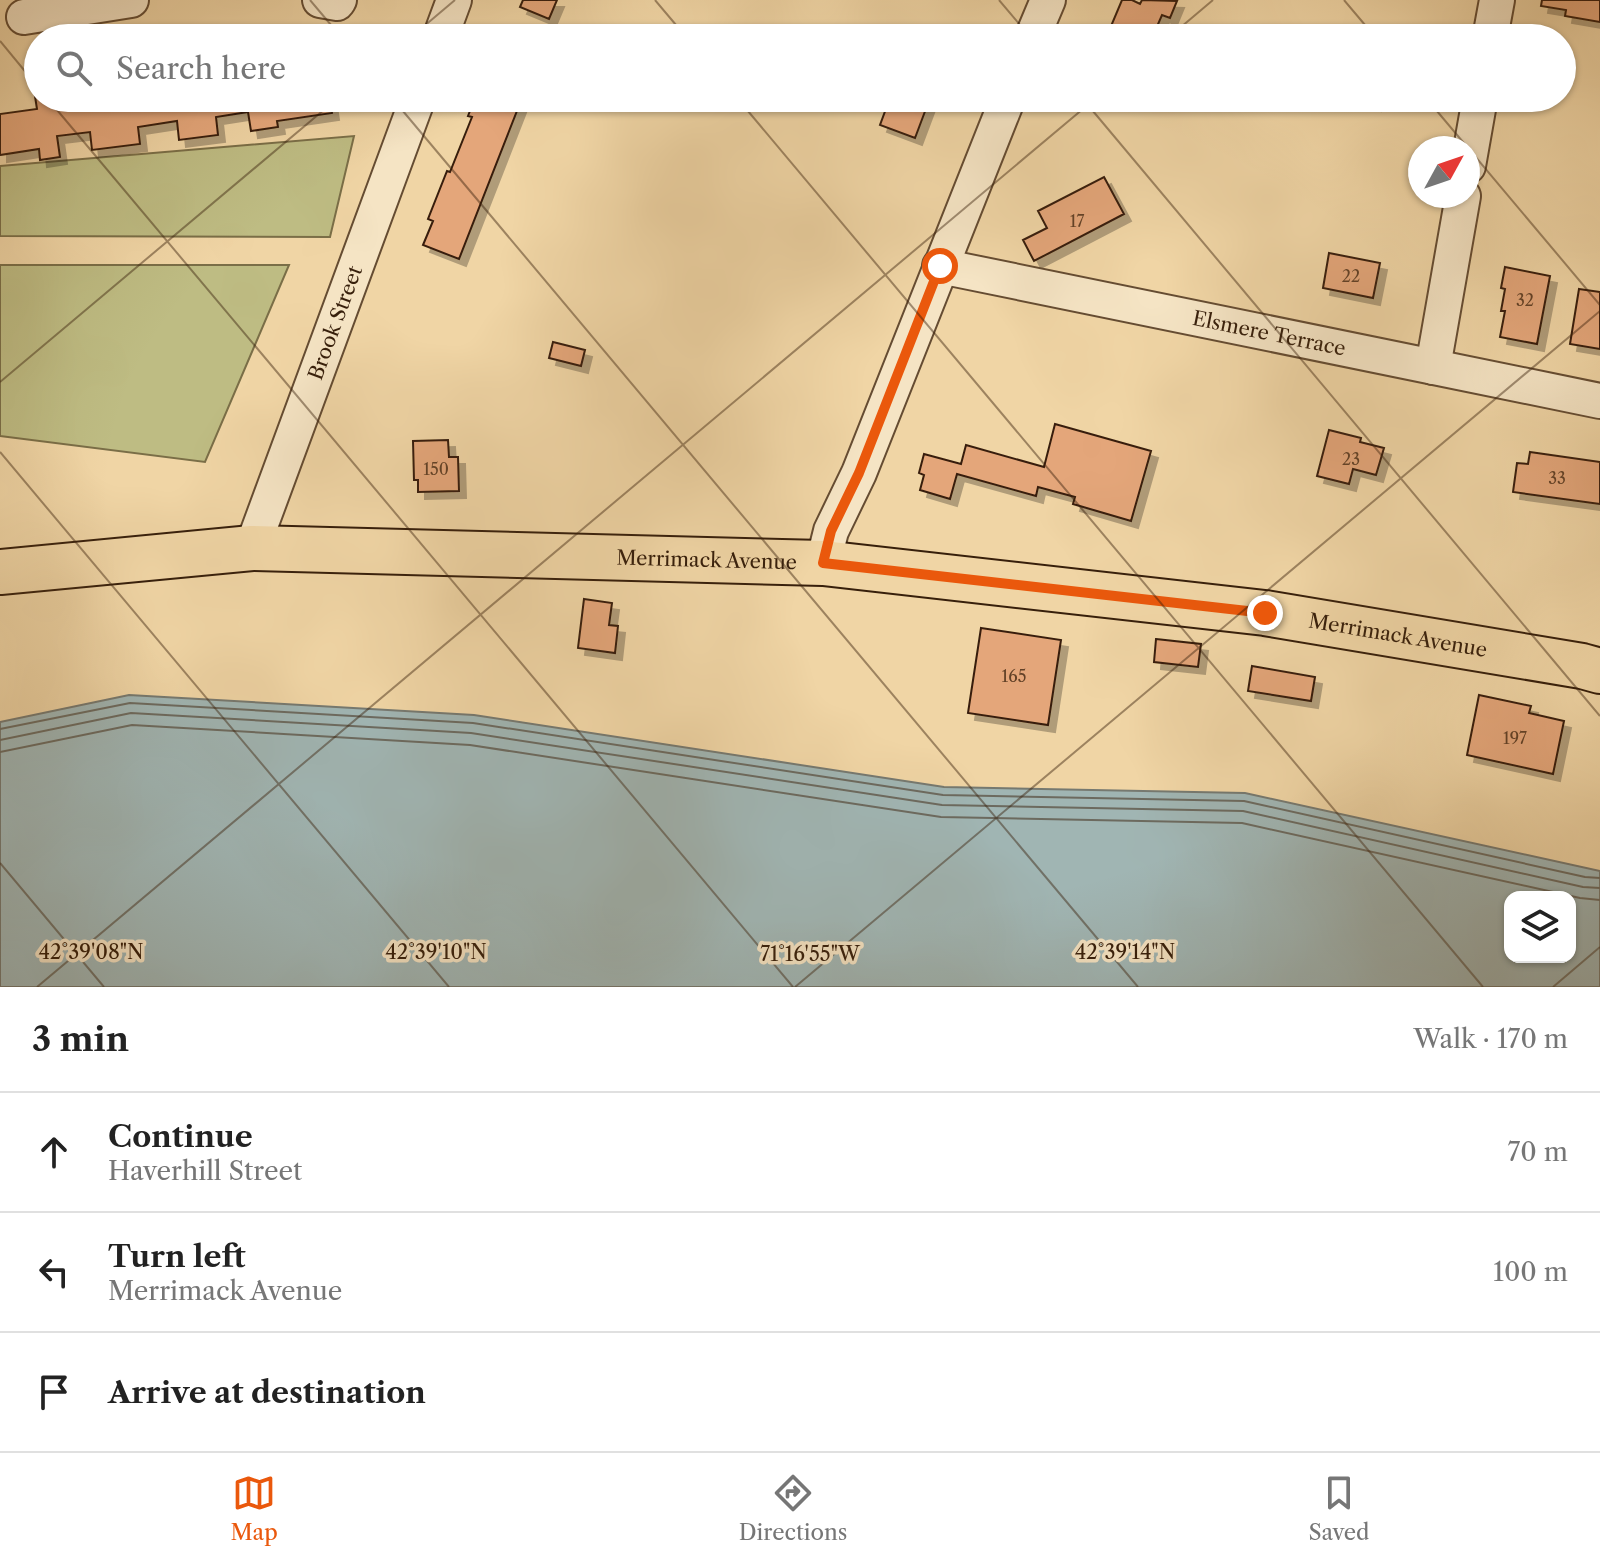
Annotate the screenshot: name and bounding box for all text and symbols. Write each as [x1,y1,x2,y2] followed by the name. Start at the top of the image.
[24,24,1576,112] search box
[52,46,96,90] icon: search
[116,50,286,87] text: Search here
[1408,136,1480,208] north arrow
[1070,211,1084,231] house number: 17
[922,248,958,284] route start
[303,262,367,383] street label: Brook Street
[1342,266,1360,286] house number: 22
[1516,290,1534,310] house number: 32
[1190,306,1348,361] street label: Elsmere Terrace
[1342,449,1360,469] house number: 23
[423,459,449,479] house number: 150
[1548,468,1566,488] house number: 33
[616,546,797,574] street label: Merrimack Avenue
[1247,595,1283,631] route end
[1307,609,1489,662] street label: Merrimack Avenue
[1002,666,1026,686] house number: 165
[1503,728,1527,748] house number: 197
[1504,891,1576,963] map controls
[1504,891,1576,963] button: layers
[38,940,144,964] text: 42°39'08"N
[385,940,487,964] text: 42°39'10"N
[1075,940,1175,964] text: 42°39'14"N
[760,942,861,966] text: 71°16'55"W
[32,1018,129,1060] text: 3 min
[1413,1023,1568,1055] text: Walk · 170 m
[108,1118,253,1155] text: Continue
[32,1130,76,1174] icon: ahead
[1508,1136,1568,1168] text: 70 m
[108,1155,302,1187] text: Haverhill Street
[108,1238,245,1275] text: Turn left
[32,1250,76,1294] icon: left
[1493,1256,1568,1288] text: 100 m
[108,1275,342,1307] text: Merrimack Avenue
[32,1370,76,1414] icon: arrive
[108,1374,426,1411] text: Arrive at destination
[230,1471,278,1546] tab: Map
[739,1471,847,1546] tab: Directions
[1308,1471,1369,1546] tab: Saved

